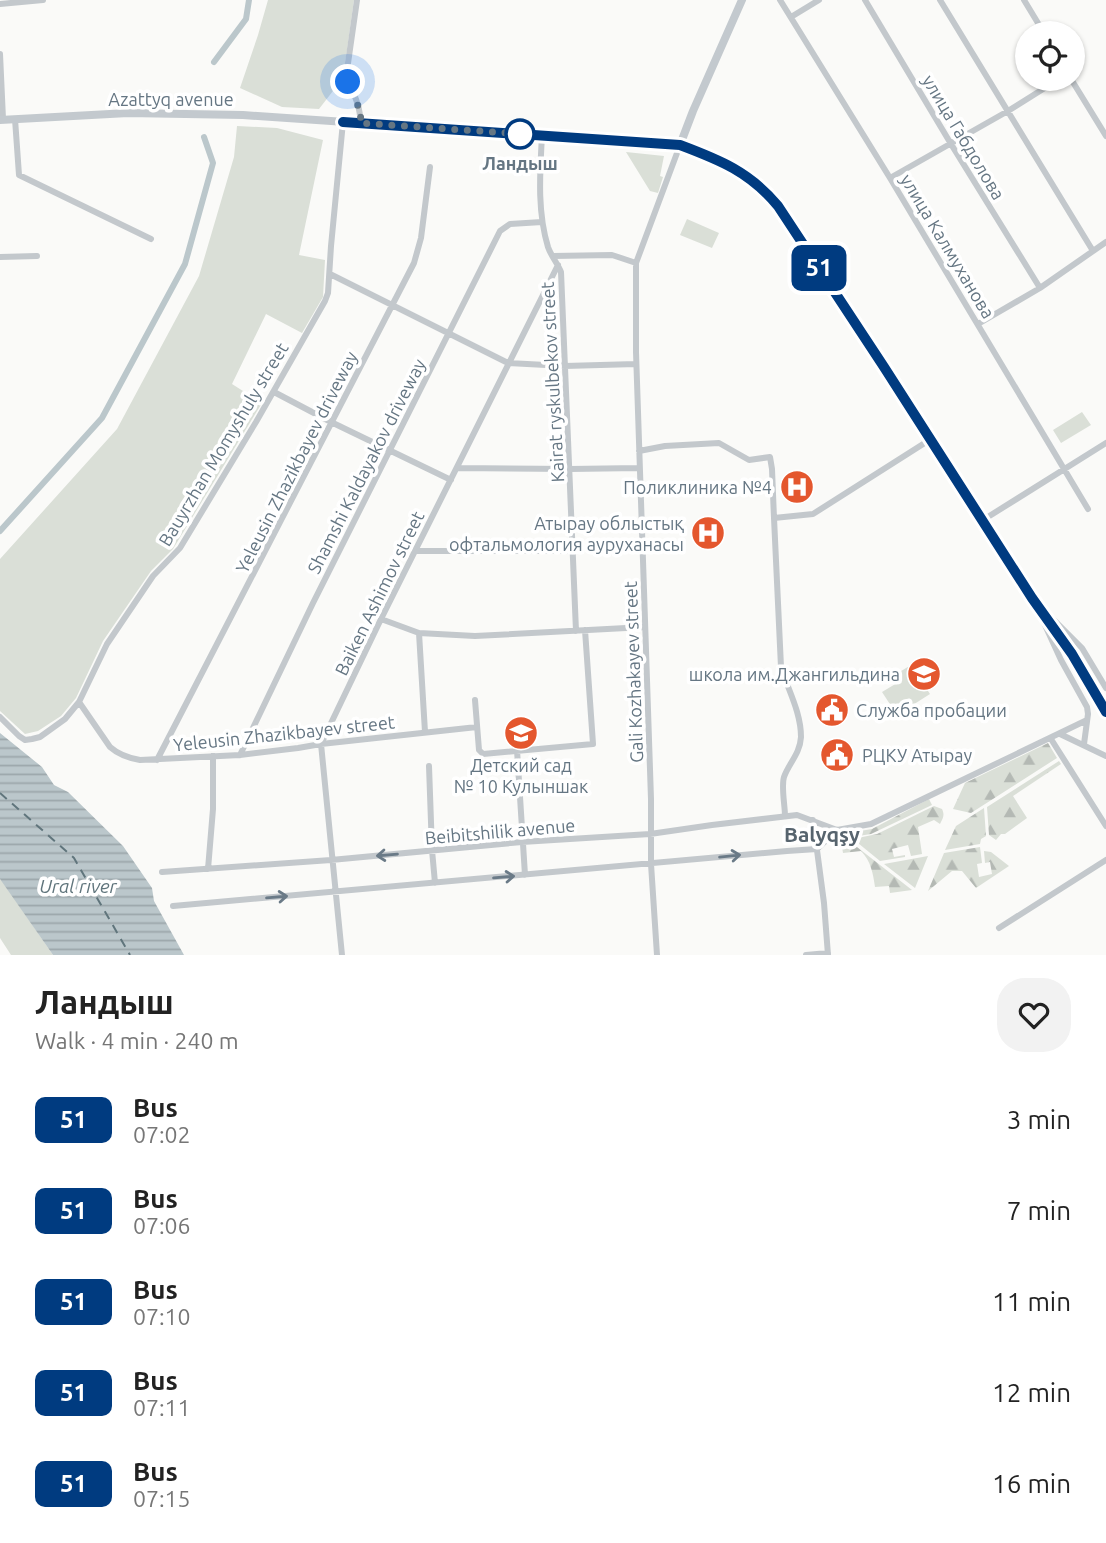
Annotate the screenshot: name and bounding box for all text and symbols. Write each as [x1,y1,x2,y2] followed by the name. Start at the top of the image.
[1015,21,1085,91] map controls
[1015,21,1085,91] button: locate
[330,64,365,99] your location
[919,71,1009,203] street label: улица Габдолова
[108,89,234,109] street label: Azattyq avenue
[505,119,535,149] marker: Ландыш
[482,153,558,173] place label: Ландыш
[897,170,999,322] street label: улица Калмуханова
[788,245,850,291] line badge: 51
[805,254,833,281] text: 51
[537,281,567,483] street label: Kairat ryskulbekov street
[154,339,292,549] street label: Bauyrzhan Momyshuly street
[231,348,361,576] street label: Yeleusin Zhazikbayev driveway
[303,355,429,577] street label: Shamshi Kaldayakov driveway
[778,468,816,506] hospital icon: Поликлиника №4
[623,477,772,497] place label: Поликлиника №4
[331,508,427,678] street label: Baiken Ashimov street
[449,513,684,554] place label: Атырау облыстық офтальмология ауруханасы
[689,514,727,552] hospital icon: Атырау облыстық офтальмология ауруханасы
[620,581,646,763] street label: Gali Kozhakayev street
[905,655,943,693] school or university icon: школа им.Джангильдина
[689,664,900,684] place label: школа им.Джангильдина
[813,691,851,729] public building icon: Служба пробации
[856,700,1007,720] place label: Служба пробации
[172,711,396,755] street label: Yeleusin Zhazikbayev street
[502,714,540,752] school or university icon: Детский сад № 10 Кулыншак
[818,736,856,774] public building icon: РЦКУ Атырау
[862,745,973,765] place label: РЦКУ Атырау
[454,755,588,796] place label: Детский сад № 10 Кулыншак
[424,814,576,848] street label: Beibitshilik avenue
[784,822,860,846] district label: Balyqşy
[376,848,398,861] one-way arrow
[719,849,741,862] one-way arrow
[492,870,515,883] one-way arrow
[39,875,118,897] water label: Ural river
[265,890,288,903] one-way arrow
[997,978,1071,1052] button: heart
[35,983,174,1020] text: Ландыш
[35,1028,239,1053] text: Walk · 4 min · 240 m
[133,1093,178,1122] text: Bus
[1007,1105,1071,1134] text: 3 min
[60,1106,87,1133] text: 51
[133,1122,191,1147] text: 07:02
[133,1184,178,1213] text: Bus
[1007,1196,1071,1225] text: 7 min
[60,1197,87,1224] text: 51
[133,1213,191,1238] text: 07:06
[133,1275,178,1304] text: Bus
[992,1287,1071,1316] text: 11 min
[60,1288,87,1315] text: 51
[133,1304,191,1329] text: 07:10
[133,1366,178,1395] text: Bus
[992,1378,1071,1407] text: 12 min
[60,1379,87,1406] text: 51
[133,1395,191,1420] text: 07:11
[133,1457,178,1486] text: Bus
[992,1469,1071,1498] text: 16 min
[60,1470,87,1497] text: 51
[133,1486,191,1511] text: 07:15

